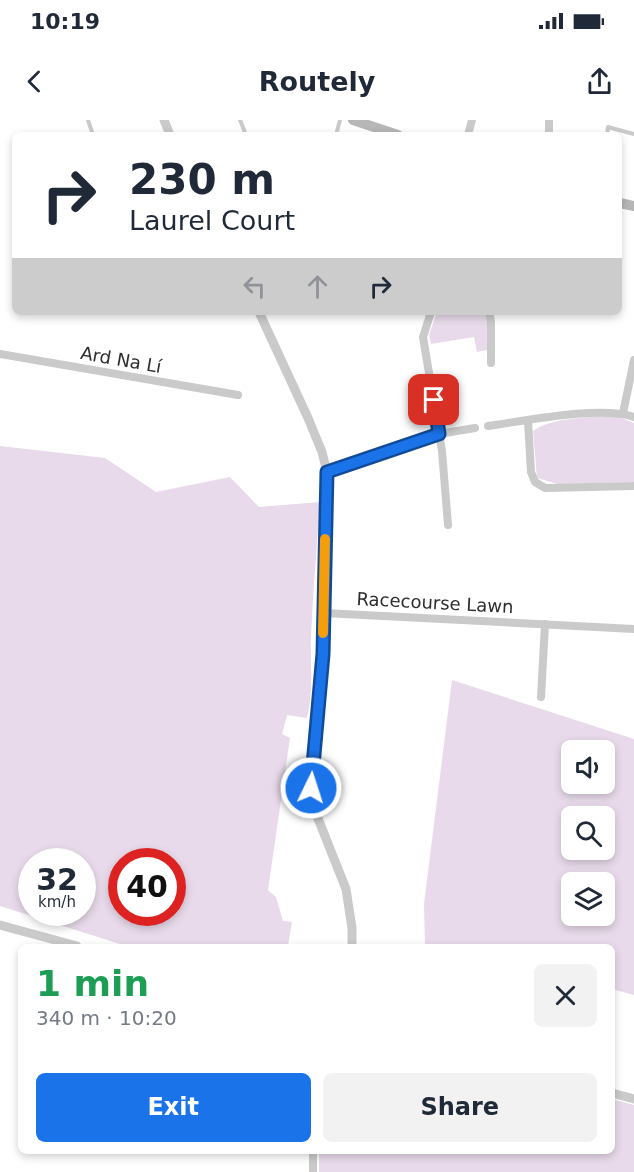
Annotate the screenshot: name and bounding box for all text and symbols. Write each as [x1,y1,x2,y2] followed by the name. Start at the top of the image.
[30,9,100,34] text: 10:19
[18,65,51,98] icon: back
[583,65,616,98] icon: share
[259,66,375,97] text: Routely
[129,155,275,204] text: 230 m
[30,156,108,234] icon: right
[129,205,295,236] text: Laurel Court
[238,270,271,303] icon: left
[301,270,334,303] icon: ahead
[364,270,397,303] icon: right
[79,342,164,377] street label: Ard Na Lí
[408,374,459,425] pin
[417,383,450,416] icon: arrive
[356,588,514,617] street label: Racecourse Lawn
[561,740,615,926] map controls
[561,740,615,794] button: sound
[279,756,343,820] position arrow
[561,806,615,860] button: search
[108,848,186,926] speed limit sign: 40
[36,862,78,897] text: 32
[561,872,615,926] button: layers
[38,893,76,911] text: km/h
[36,963,149,1004] text: 1 min
[534,964,597,1027] button: close
[36,1006,177,1030] text: 340 m · 10:20
[36,1073,311,1142] button: Exit
[323,1073,597,1142] button: Share

